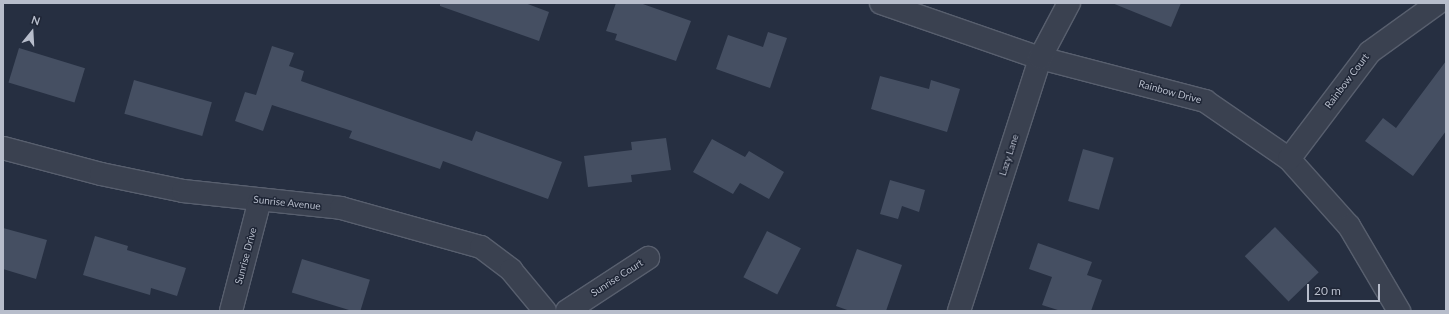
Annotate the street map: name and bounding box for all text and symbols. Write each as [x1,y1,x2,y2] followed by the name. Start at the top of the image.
[12,12,52,52] north arrow
[30,13,42,28] text: N
[1322,51,1372,111] street label: Rainbow Court
[1137,78,1203,106] street label: Rainbow Drive
[997,133,1021,177] street label: Lazy Lane
[253,193,321,213] street label: Sunrise Avenue
[233,226,259,286] street label: Sunrise Drive
[589,257,645,299] street label: Sunrise Court
[1309,276,1382,302] scale bar
[1314,283,1341,298] text: 20 m

